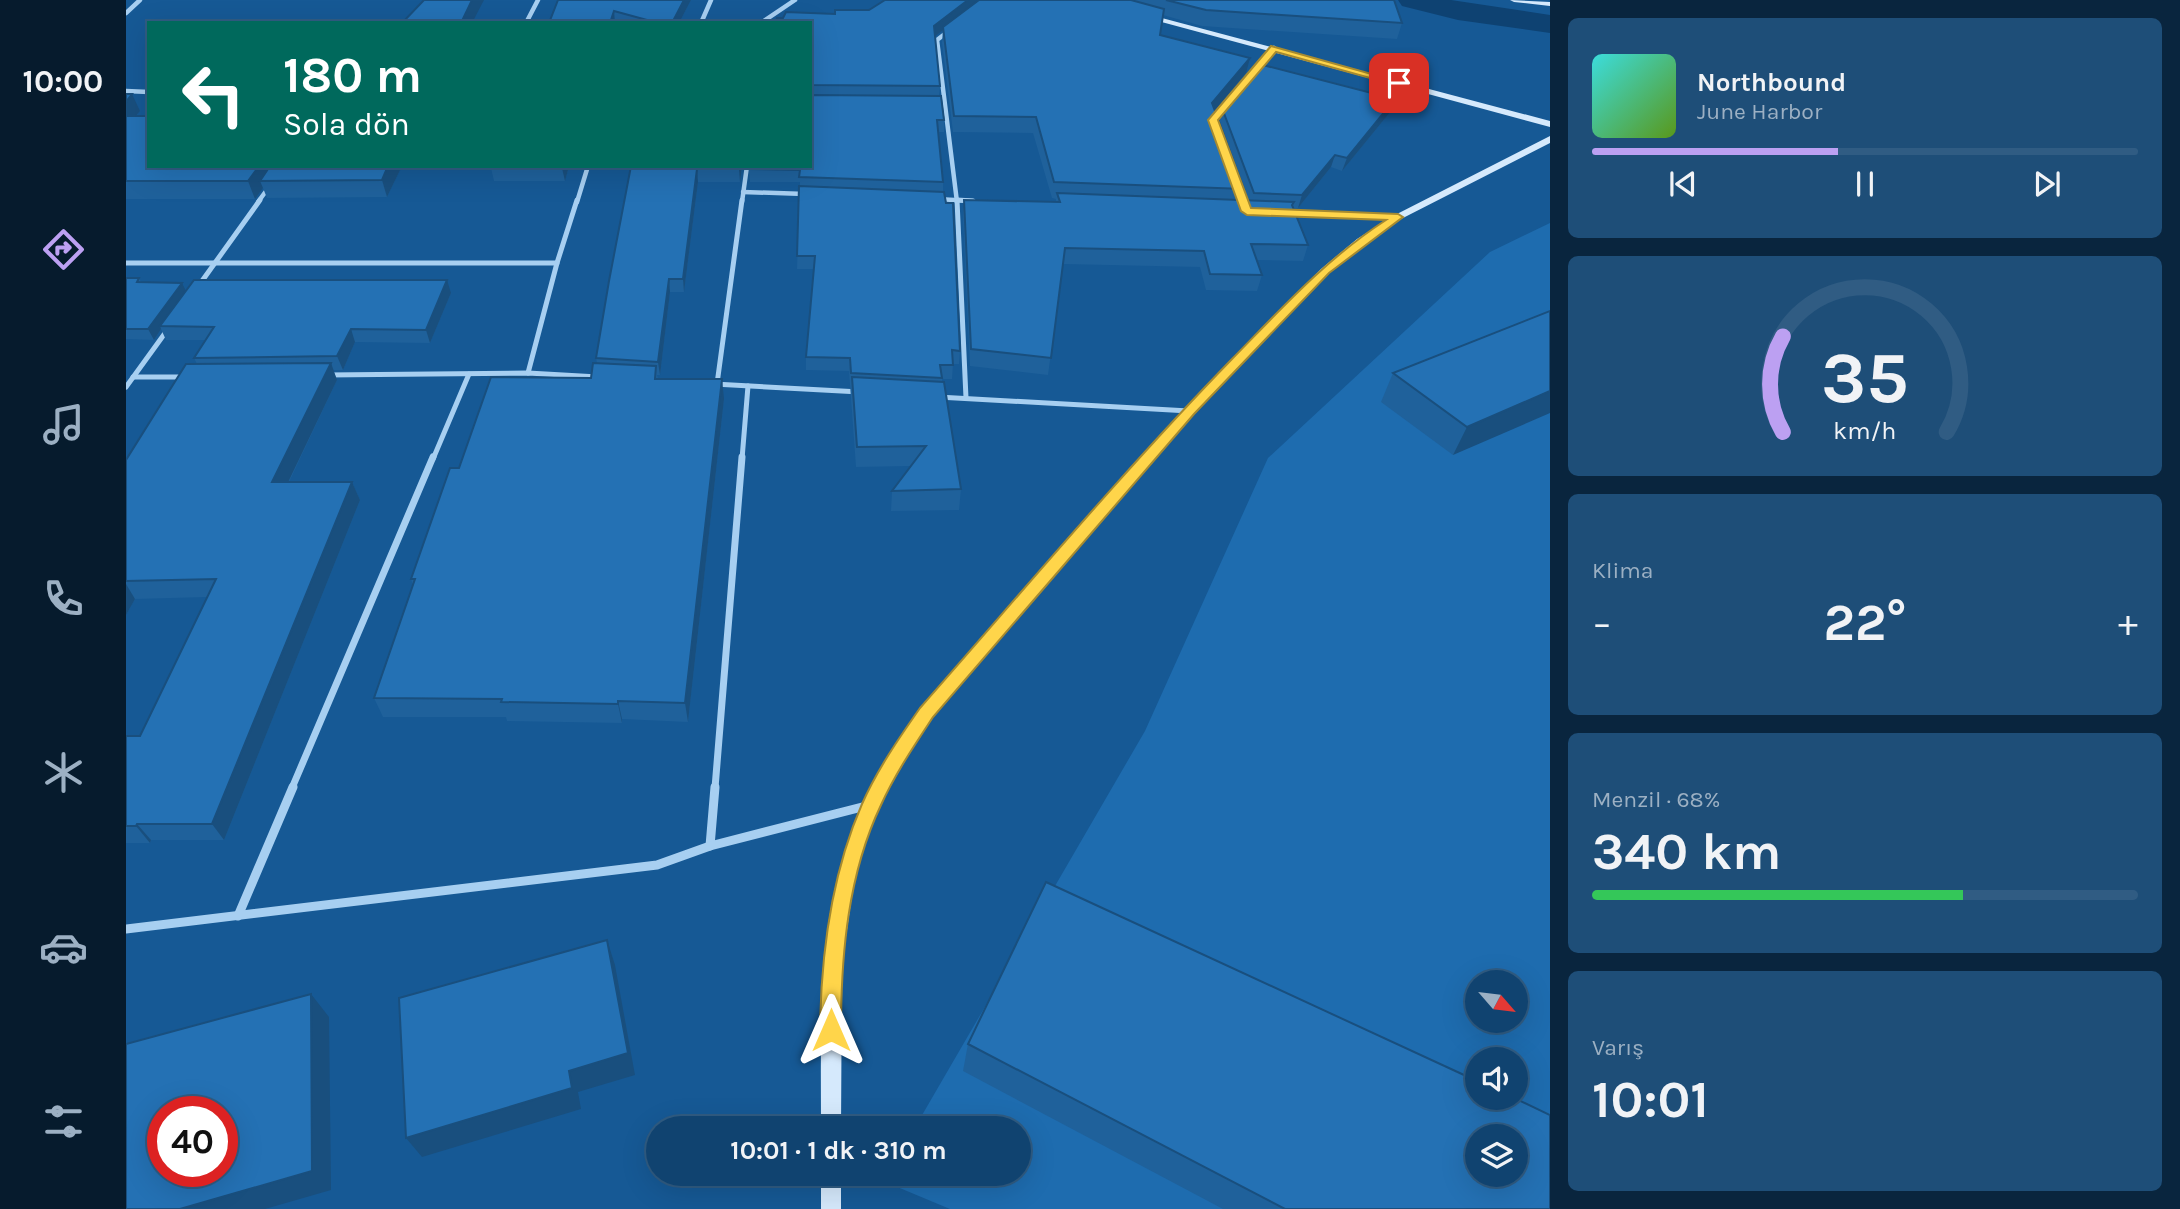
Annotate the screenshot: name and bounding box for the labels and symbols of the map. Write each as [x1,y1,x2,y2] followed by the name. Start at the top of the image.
[1369,53,1429,113] pin
[1465,970,1528,1032] north arrow
[794,993,868,1067] position arrow
[147,1096,238,1187] speed limit sign: 40

